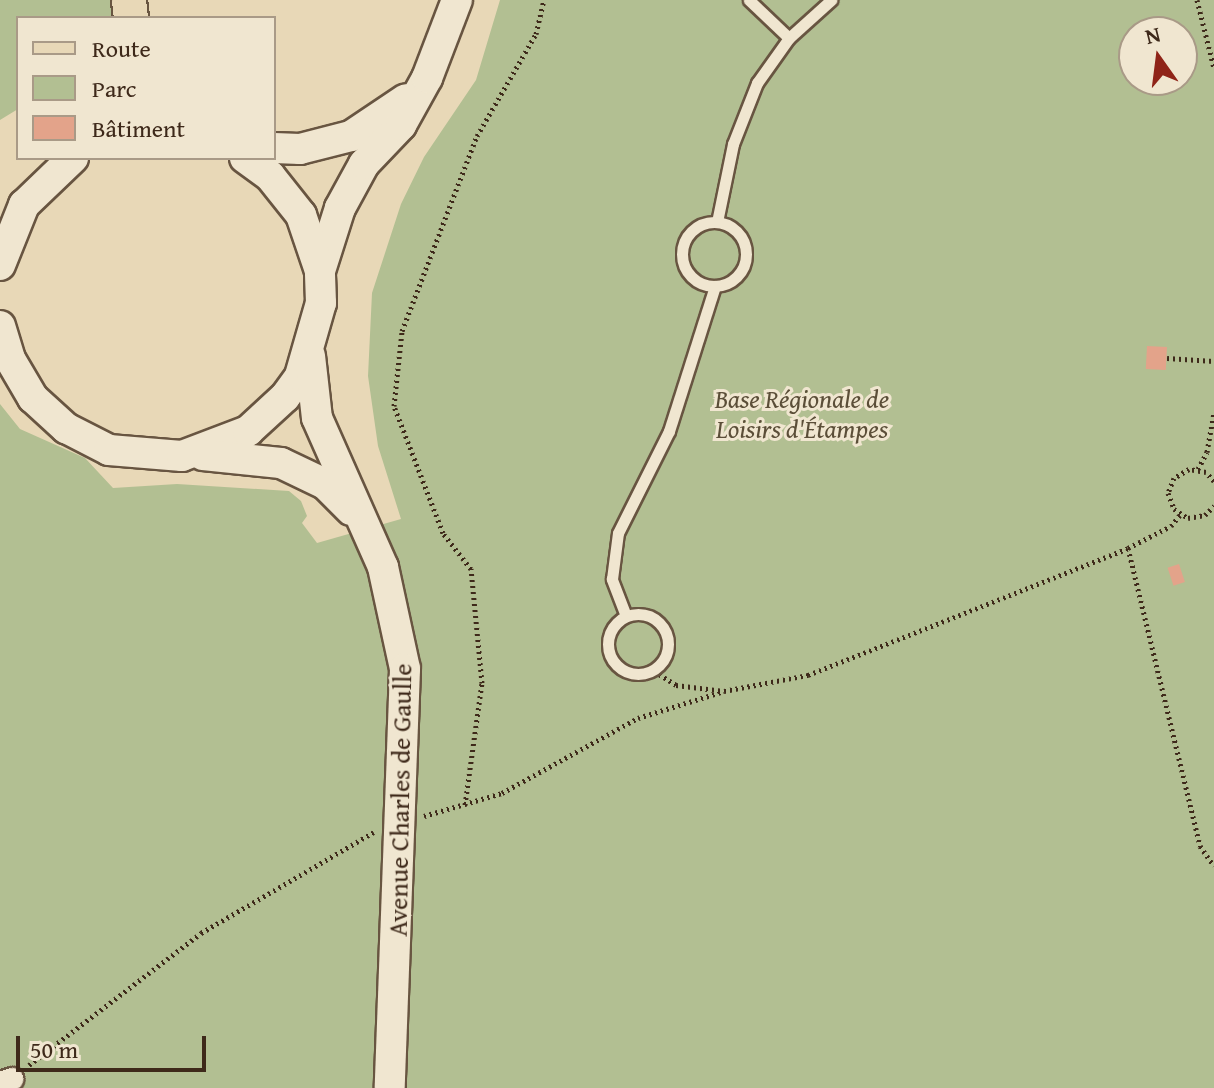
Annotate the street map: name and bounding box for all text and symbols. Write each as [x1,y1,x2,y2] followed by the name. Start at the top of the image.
[16,16,276,160] legend
[1118,16,1198,96] north arrow
[1142,17,1164,52] text: N
[92,31,151,66] text: Route
[92,71,136,106] text: Parc
[92,111,185,146] text: Bâtiment
[715,383,889,444] park label: Base Régionale de Loisirs d'Étampes
[382,663,418,937] street label: Avenue Charles de Gaulle
[20,1020,210,1070] scale bar
[30,1032,78,1067] text: 50 m

